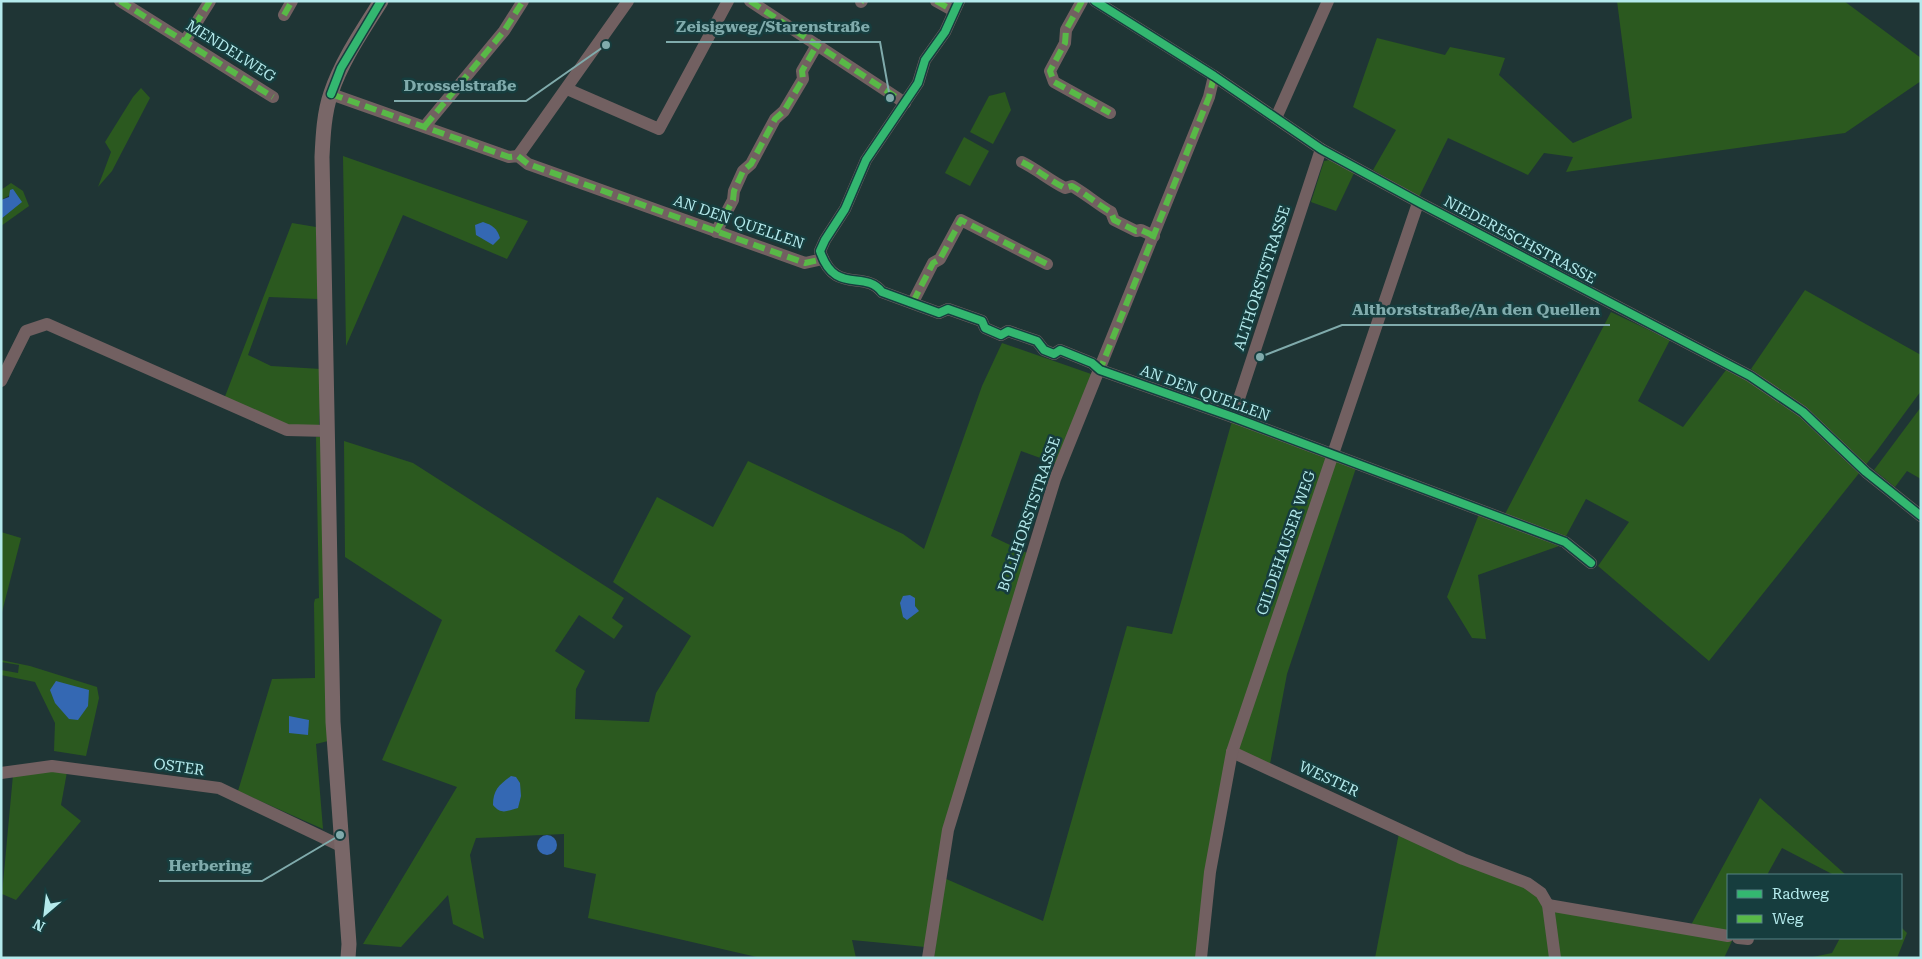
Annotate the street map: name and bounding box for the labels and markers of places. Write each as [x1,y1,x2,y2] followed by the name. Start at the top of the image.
[666,11,880,42] callout: Zeisigweg/Starenstraße
[394,70,526,101] callout: Drosselstraße
[1342,294,1610,325] callout: Althorststraße/An den Quellen
[159,850,262,881] callout: Herbering

